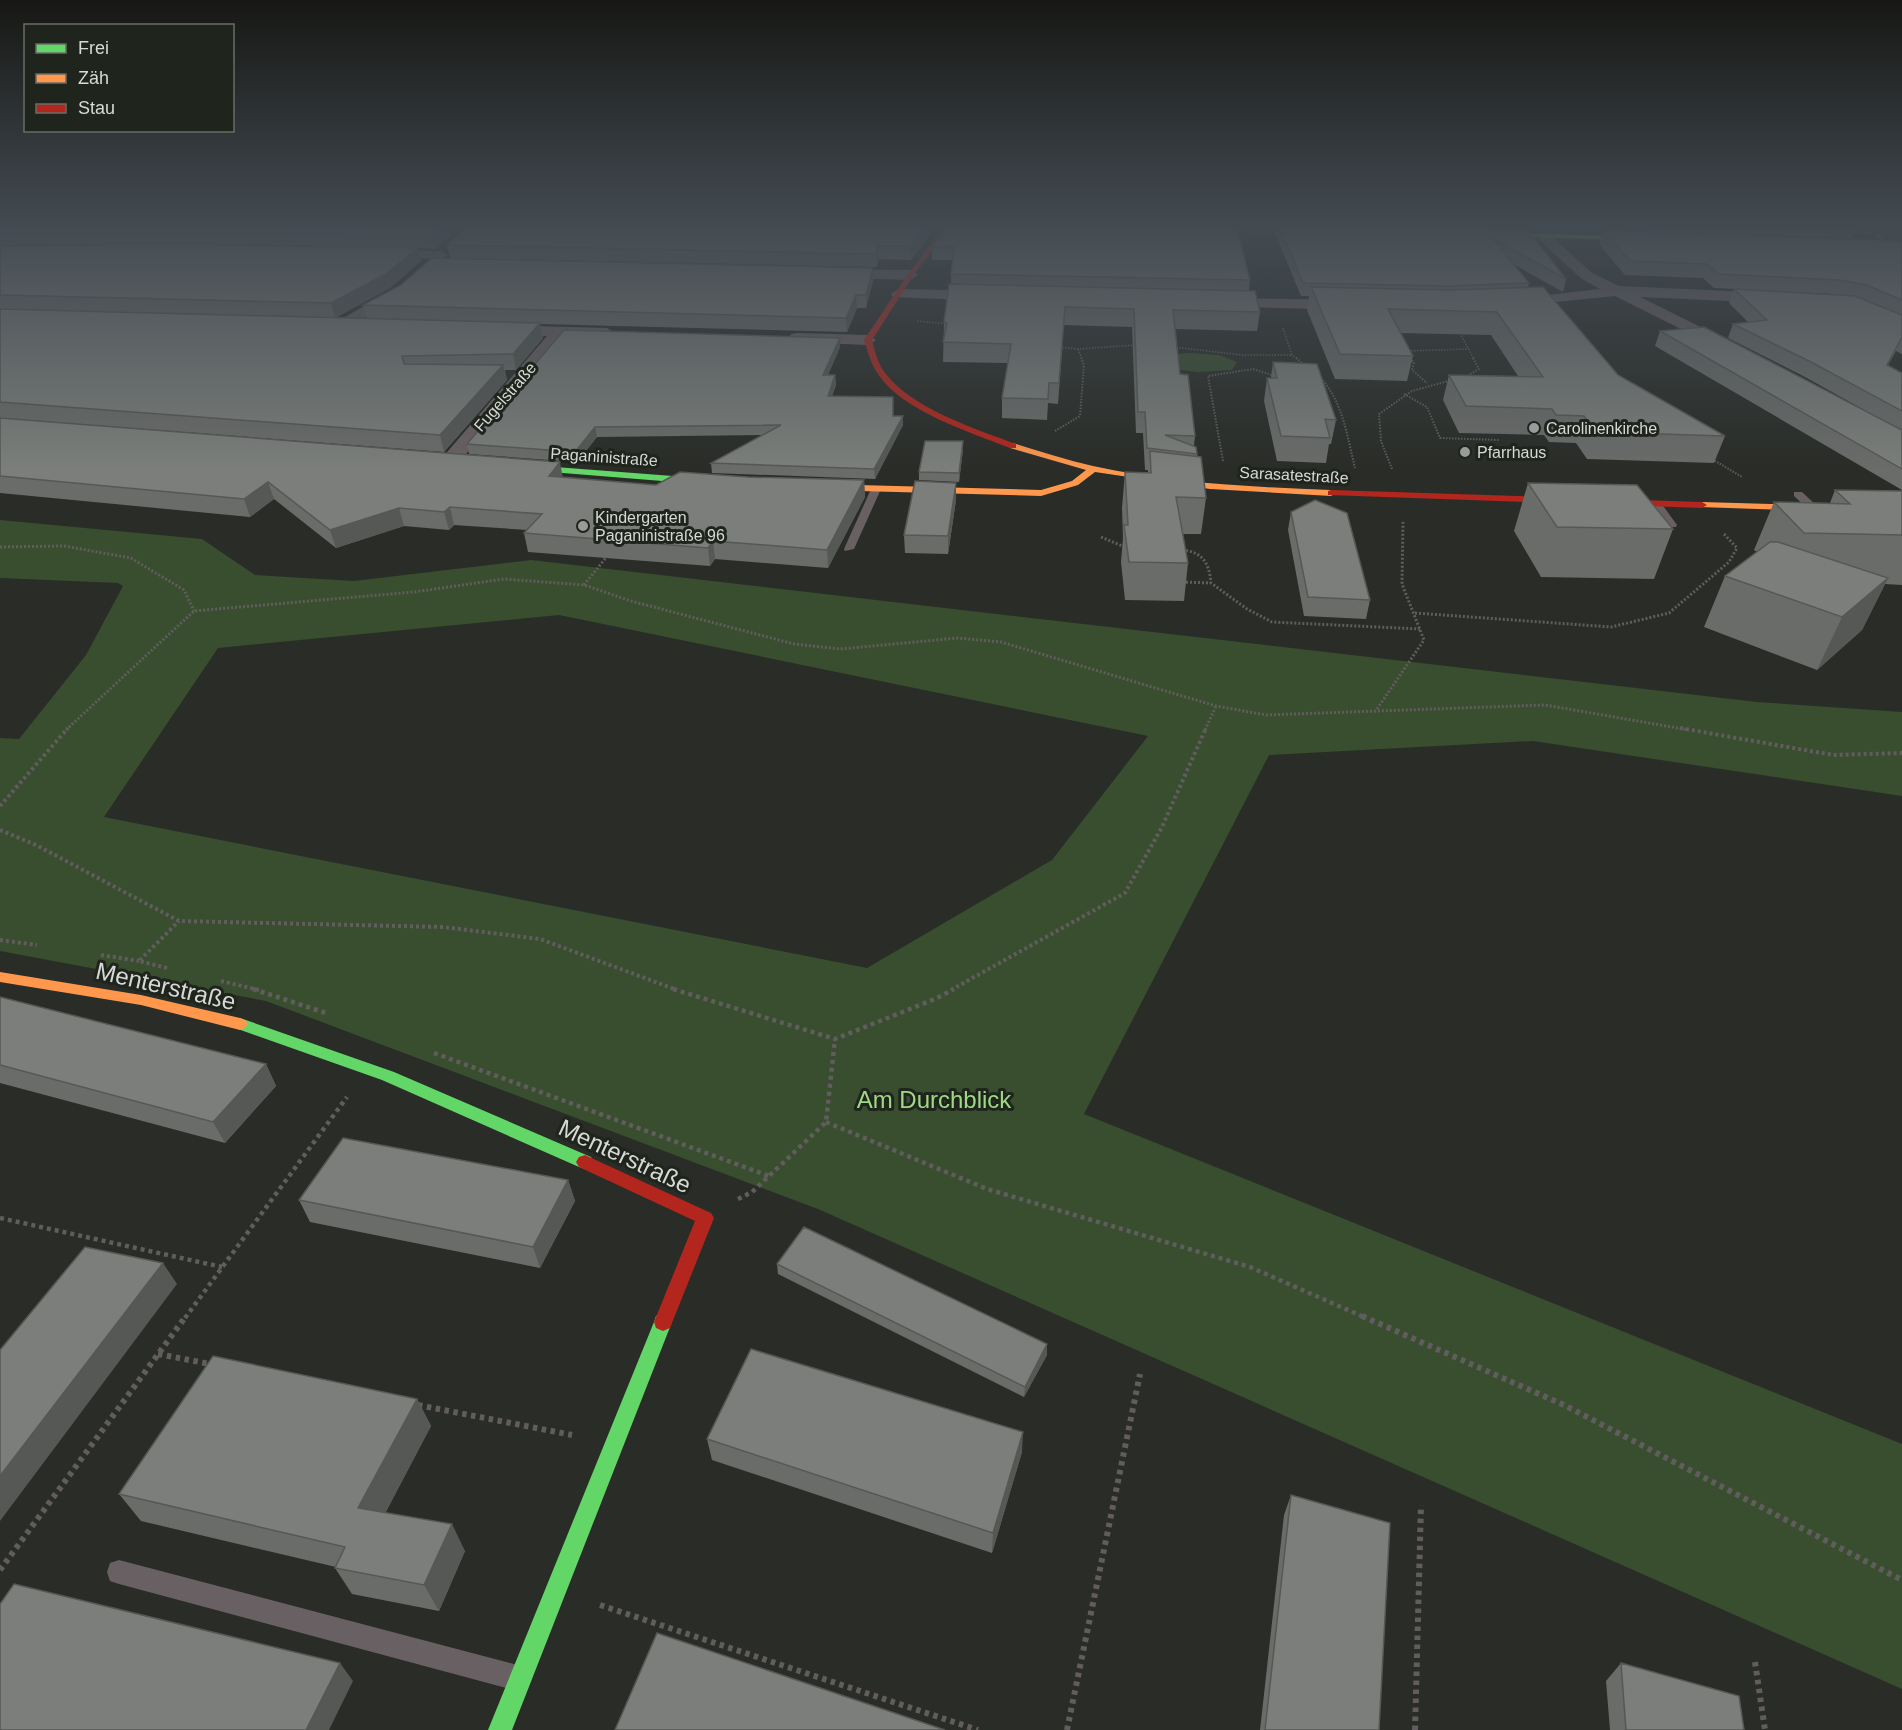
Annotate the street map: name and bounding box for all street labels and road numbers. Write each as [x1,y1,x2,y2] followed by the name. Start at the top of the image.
[471,359,539,435] street label: Fugelstraße
[550,445,658,469] street label: Paganinistraße
[1239,464,1349,486] street label: Sarasatestraße
[93,957,239,1015] street label: Menterstraße
[555,1114,695,1198] street label: Menterstraße

